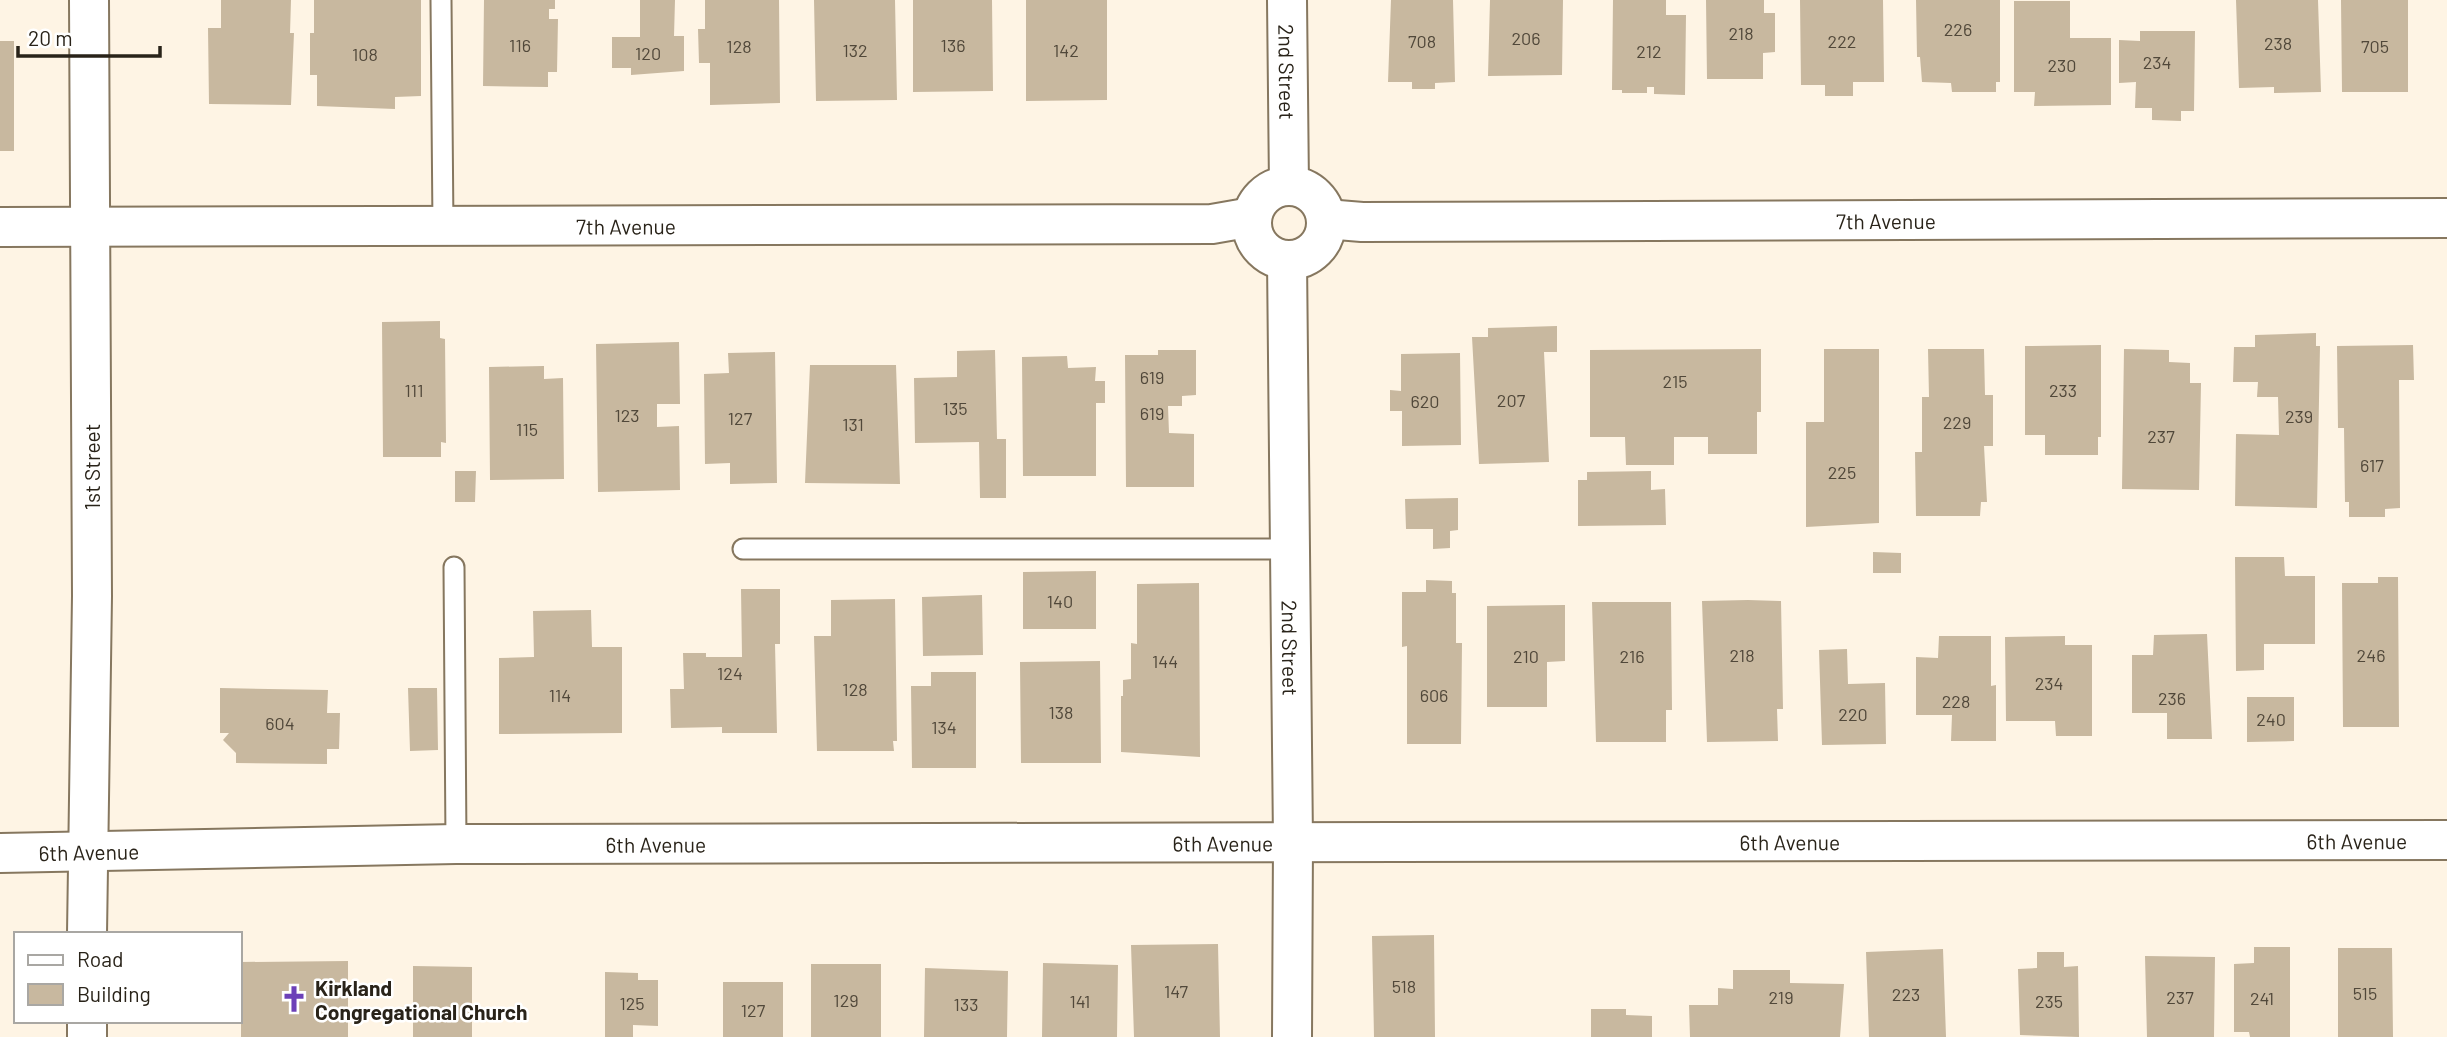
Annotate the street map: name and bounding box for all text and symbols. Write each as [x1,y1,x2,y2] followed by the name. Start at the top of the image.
[18,14,159,58] scale bar
[1944,18,1972,40] house number: 226
[1728,22,1754,44] house number: 218
[1275,24,1301,120] street label: 2nd Street
[28,25,73,50] text: 20 m
[1511,27,1541,49] house number: 206
[1408,30,1436,52] house number: 708
[1828,30,1856,52] house number: 222
[2264,32,2292,54] house number: 238
[509,34,531,56] house number: 116
[941,34,965,56] house number: 136
[726,35,752,57] house number: 128
[2361,35,2389,57] house number: 705
[842,39,868,61] house number: 132
[1053,39,1079,61] house number: 142
[1636,40,1662,62] house number: 212
[635,42,661,64] house number: 120
[352,43,378,65] house number: 108
[2143,51,2171,73] house number: 234
[2048,54,2076,76] house number: 230
[1836,207,1936,233] street label: 7th Avenue
[576,213,676,238] street label: 7th Avenue
[1140,366,1164,388] house number: 619
[1663,370,1687,392] house number: 215
[404,379,424,401] house number: 111
[2049,379,2077,401] house number: 233
[1497,389,1526,411] house number: 207
[1410,390,1440,412] house number: 620
[943,397,967,419] house number: 135
[1140,402,1164,424] house number: 619
[614,404,640,426] house number: 123
[2285,405,2313,427] house number: 239
[728,407,753,429] house number: 127
[1943,411,1971,433] house number: 229
[842,413,864,435] house number: 131
[516,418,538,440] house number: 115
[79,424,104,510] street label: 1st Street
[2147,425,2175,447] house number: 237
[2360,454,2384,476] house number: 617
[1828,461,1856,483] house number: 225
[1047,590,1073,612] house number: 140
[1278,600,1304,696] street label: 2nd Street
[1729,644,1755,666] house number: 218
[2357,644,2385,666] house number: 246
[1513,645,1539,667] house number: 210
[1620,645,1644,667] house number: 216
[1152,650,1178,672] house number: 144
[717,662,743,684] house number: 124
[2035,672,2063,694] house number: 234
[842,678,868,700] house number: 128
[549,684,571,706] house number: 114
[1420,684,1448,706] house number: 606
[2158,687,2186,709] house number: 236
[1942,690,1970,712] house number: 228
[1049,701,1073,723] house number: 138
[1838,703,1868,725] house number: 220
[2256,708,2286,730] house number: 240
[265,712,295,734] house number: 604
[931,716,957,738] house number: 134
[2306,828,2407,853] street label: 6th Avenue
[1739,829,1840,854] street label: 6th Avenue
[1172,830,1273,855] street label: 6th Avenue
[605,831,706,856] street label: 6th Avenue
[38,838,140,865] street label: 6th Avenue
[14,932,242,1023] legend
[77,946,123,971] text: Road
[315,975,528,1024] place label: Kirkland Congregational Church
[1392,975,1416,997] house number: 518
[1164,980,1189,1002] house number: 147
[77,981,151,1006] text: Building
[2353,982,2377,1004] house number: 515
[1892,983,1920,1005] house number: 223
[279,984,309,1014] church icon: Kirkland Congregational Church
[1768,986,1794,1008] house number: 219
[2166,986,2194,1008] house number: 237
[2250,987,2274,1009] house number: 241
[833,989,859,1011] house number: 129
[1070,990,1090,1012] house number: 141
[2035,990,2063,1012] house number: 235
[619,992,645,1014] house number: 125
[954,993,978,1015] house number: 133
[741,999,766,1021] house number: 127

